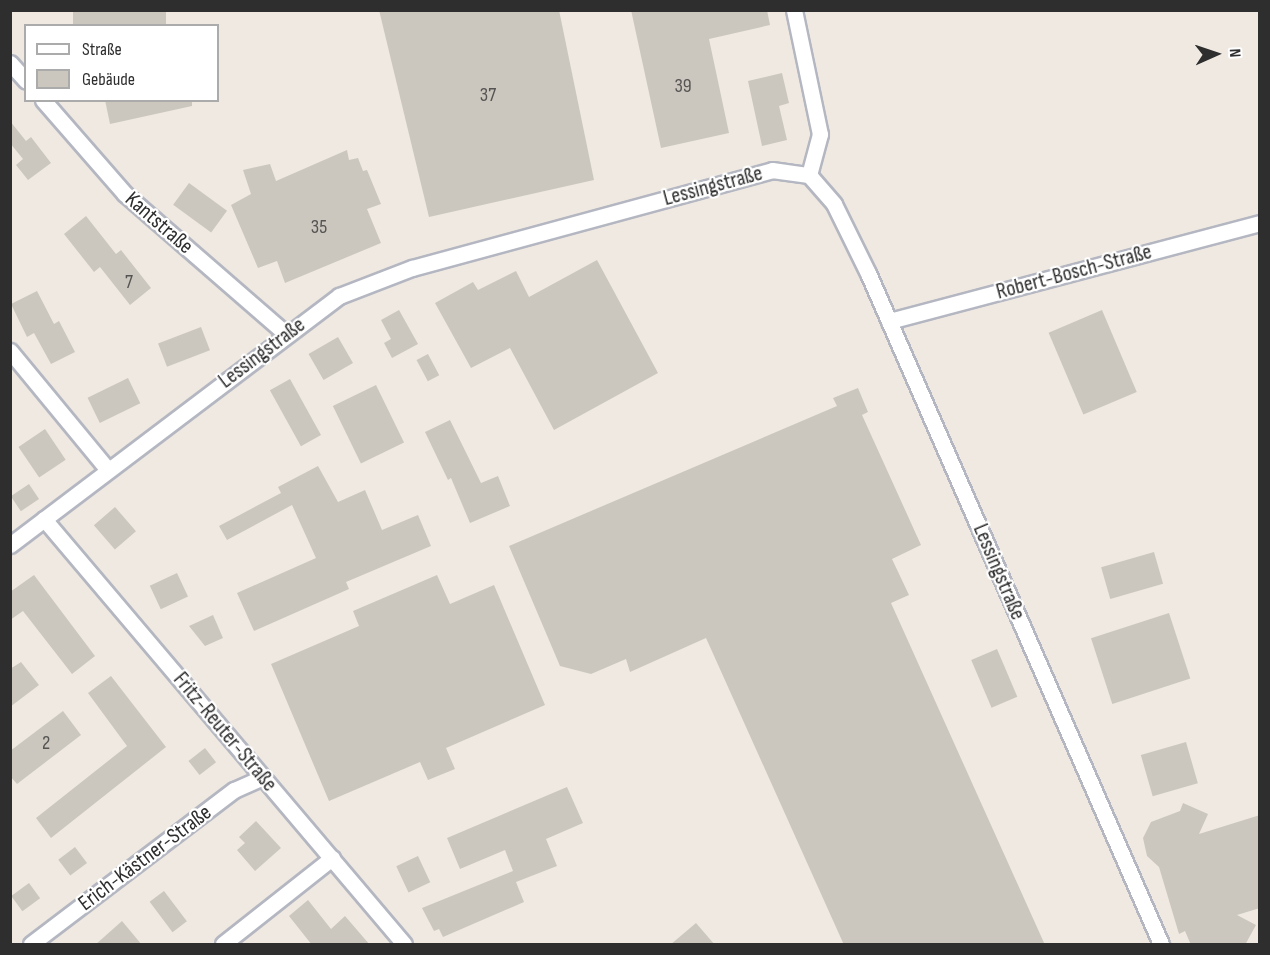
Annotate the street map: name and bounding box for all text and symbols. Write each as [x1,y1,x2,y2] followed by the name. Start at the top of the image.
[24,24,219,102] legend
[1186,24,1246,84] north arrow
[82,39,122,60] text: Straße
[1225,48,1244,58] text: N
[82,69,135,90] text: Gebäude
[674,74,692,98] house number: 39
[480,83,496,107] house number: 37
[660,160,766,212] street label: Lessingstraße
[120,186,198,260] street label: Kantstraße
[311,215,327,239] house number: 35
[993,239,1155,305] street label: Robert-Bosch-Straße
[125,270,133,294] house number: 7
[213,312,311,394] street label: Lessingstraße
[967,520,1031,624] street label: Lessingstraße
[167,667,283,797] street label: Fritz-Reuter-Straße
[42,731,50,755] house number: 2
[73,799,217,917] street label: Erich-Kästner-Straße

